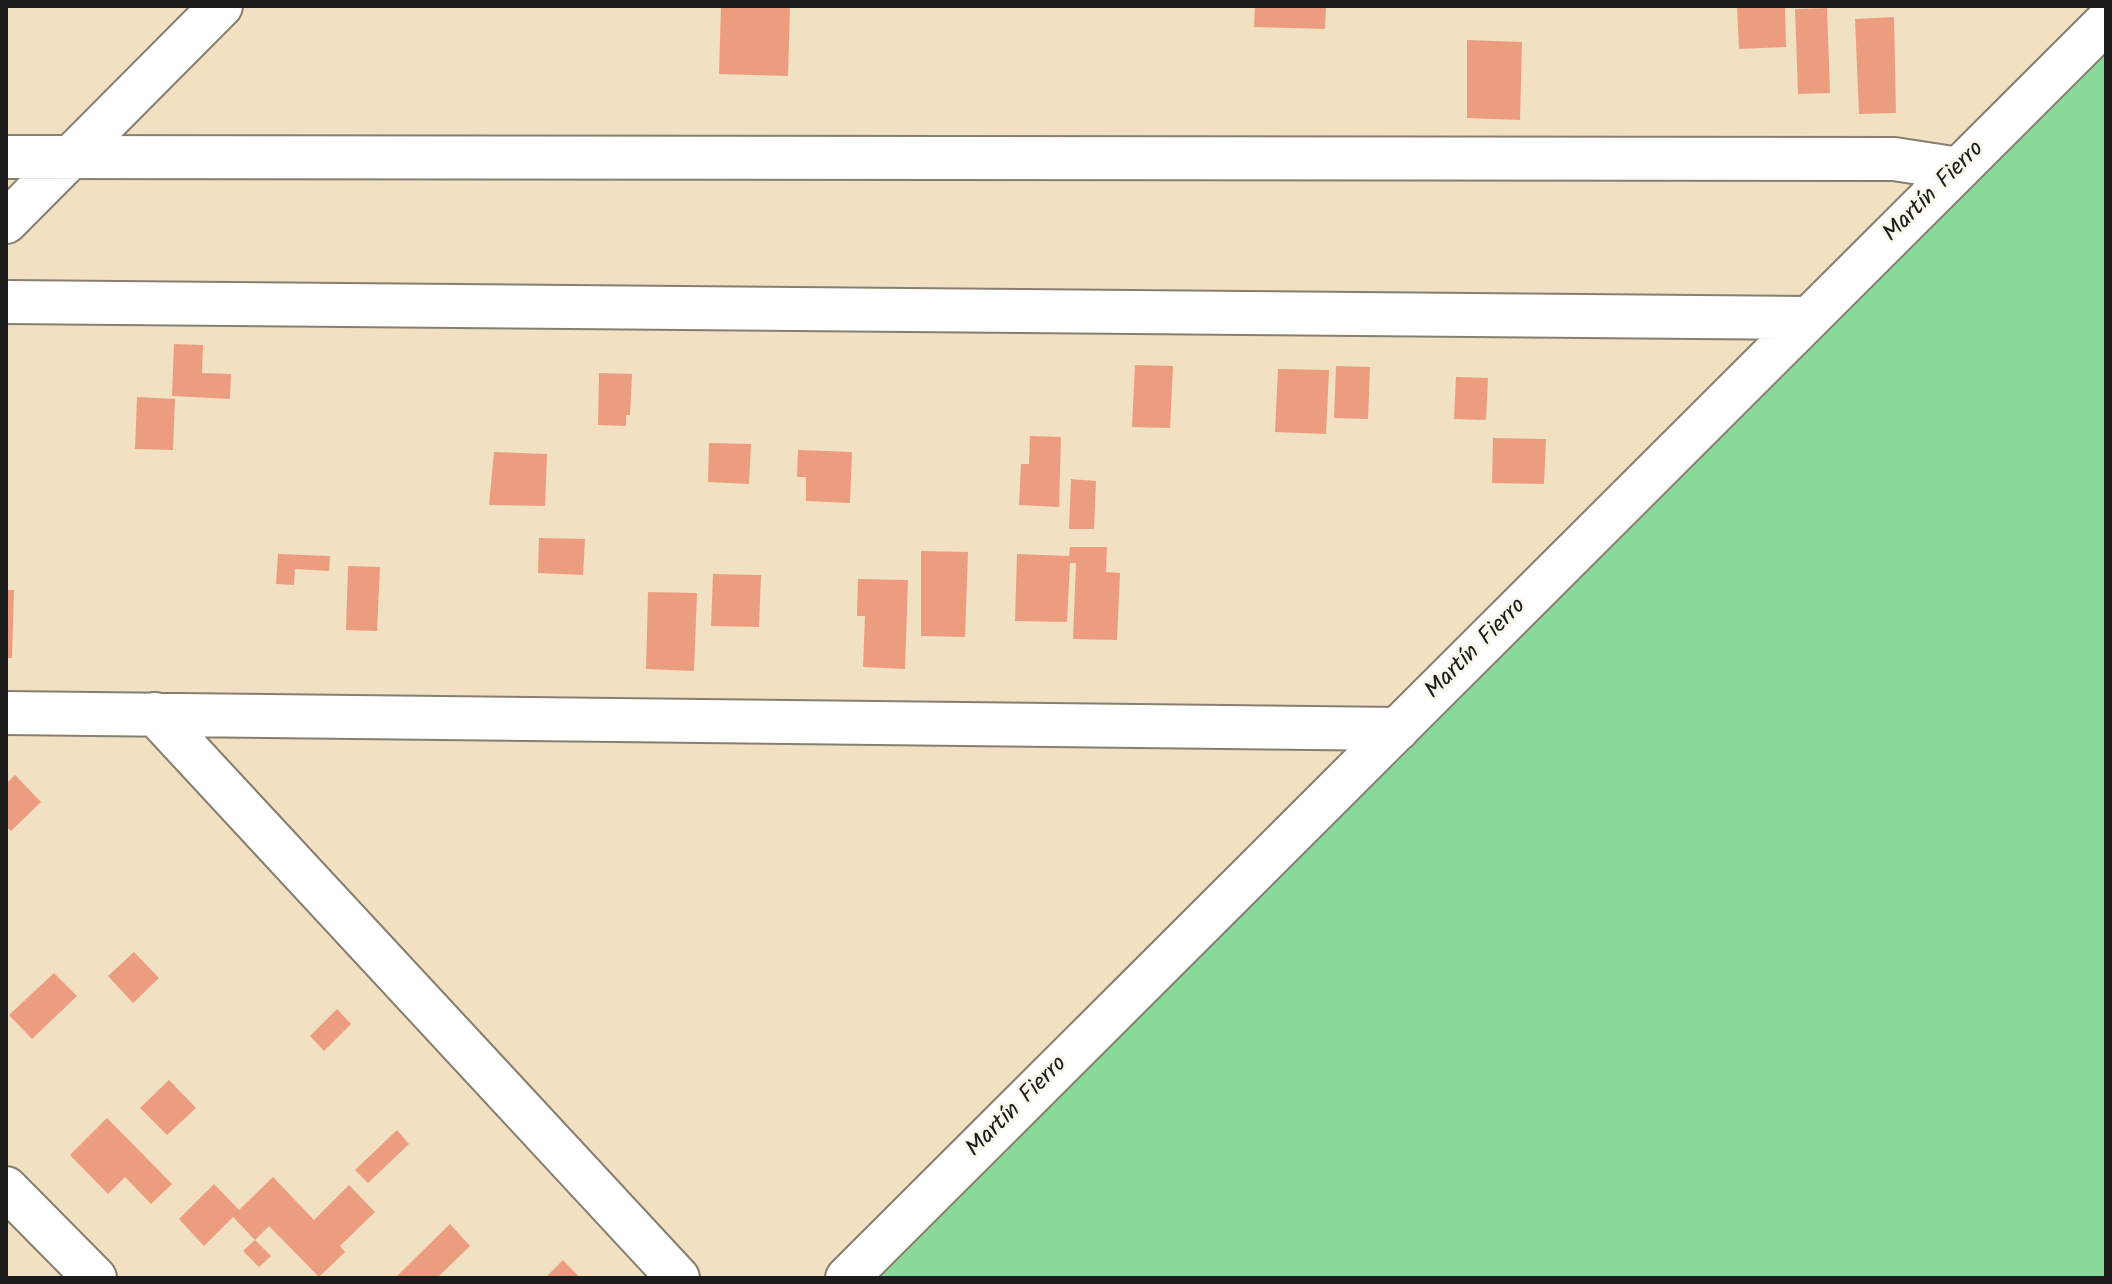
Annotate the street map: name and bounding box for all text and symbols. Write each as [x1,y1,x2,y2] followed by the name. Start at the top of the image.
[1878,136,1992,250] street label: Martín Fierro
[1420,593,1534,707] street label: Martín Fierro
[961,1051,1075,1165] street label: Martín Fierro

